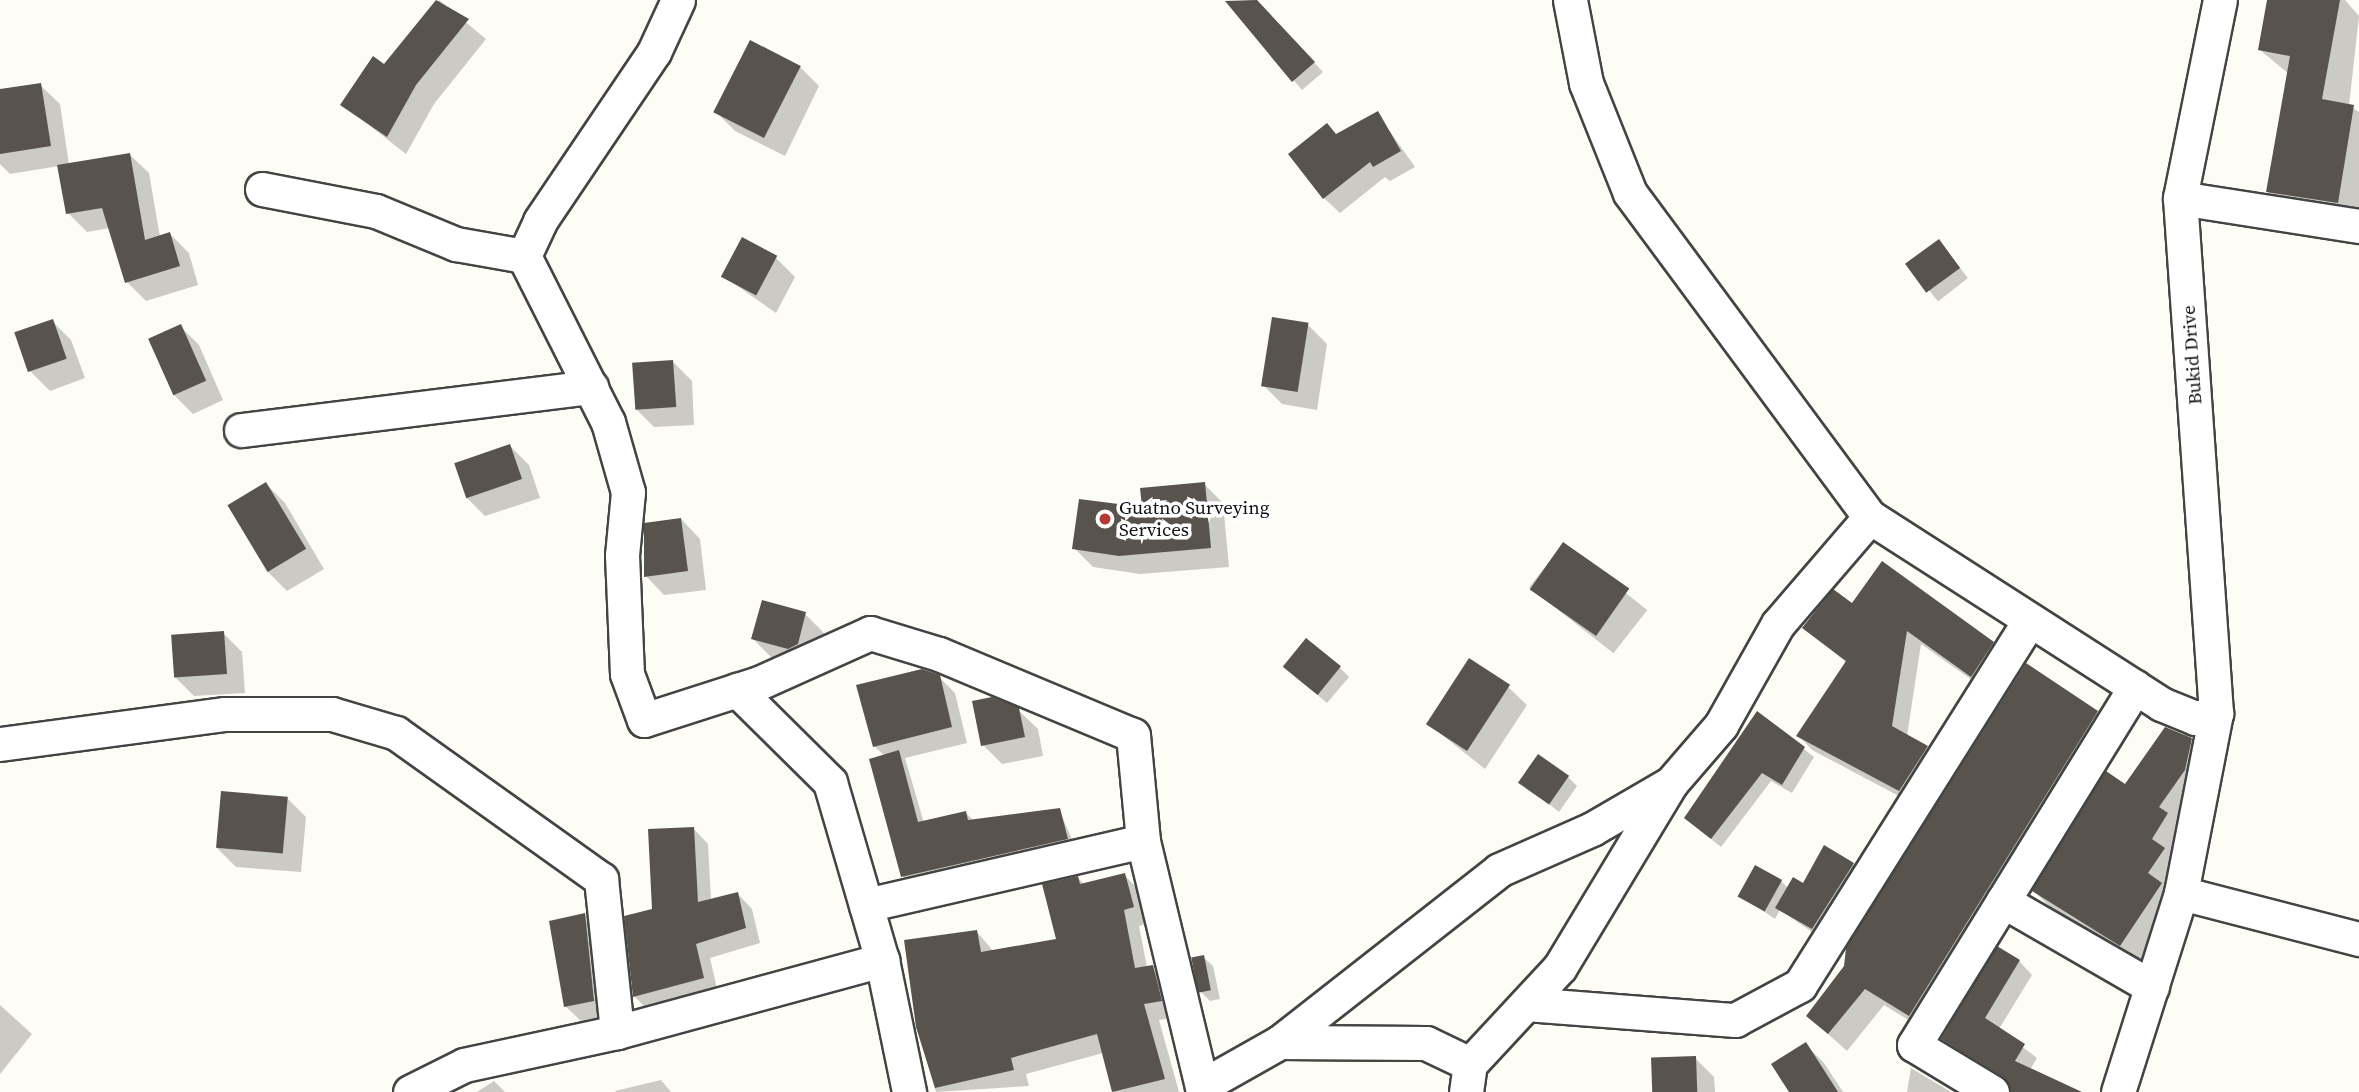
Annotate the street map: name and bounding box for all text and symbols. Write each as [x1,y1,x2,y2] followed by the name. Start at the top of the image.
[2177,304,2207,406] street label: Bukid Drive
[1119,497,1270,541] place label: Guatno Surveying Services
[1097,511,1113,527] marker: Guatno Surveying Services

